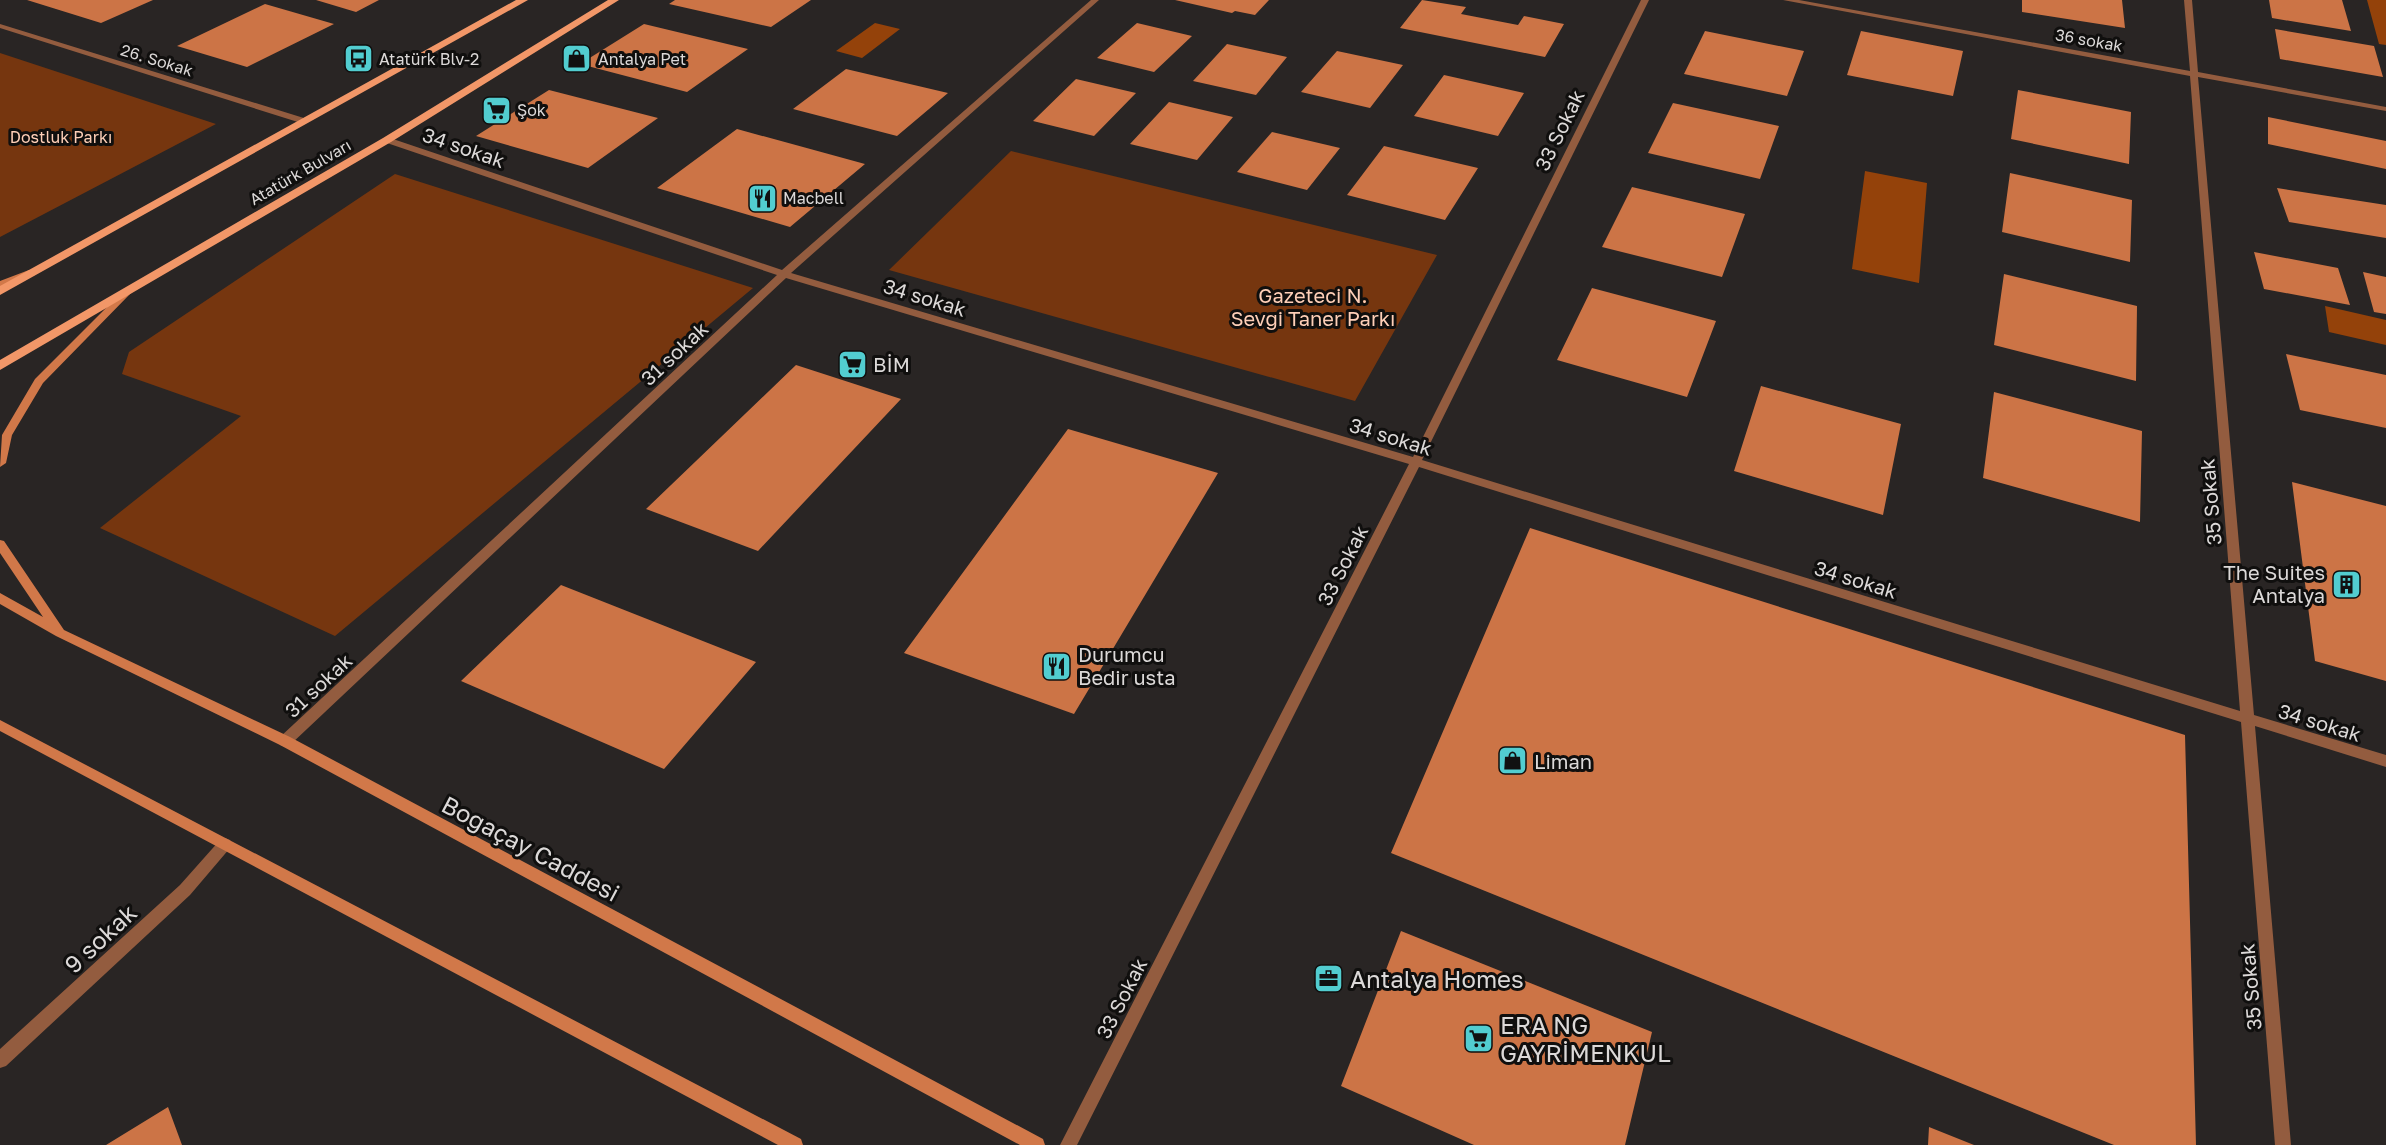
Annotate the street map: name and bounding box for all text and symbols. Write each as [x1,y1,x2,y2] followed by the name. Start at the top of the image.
[2054,24,2124,56] street label: 36 sokak
[118,40,196,80] street label: 26. Sokak
[342,43,374,75] bus stop icon: Atatürk Blv-2
[561,43,593,75] shop icon: Antalya Pet
[379,49,479,69] place label: Atatürk Blv-2
[598,49,686,69] place label: Antalya Pet
[1529,86,1589,174] street label: 33 Sokak
[480,94,512,126] supermarket icon: Şok
[517,100,546,120] place label: Şok
[420,122,508,172] street label: 34 sokak
[10,127,112,147] park label: Dostluk Parkı
[246,135,354,209] street label: Atatürk Bulvarı
[746,182,778,214] restaurant icon: Macbell
[783,188,844,208] place label: Macbell
[881,273,969,321] street label: 34 sokak
[1231,283,1395,330] park label: Gazeteci N. Sevgi Taner Parkı
[636,316,712,390] street label: 31 sokak
[836,348,868,380] supermarket icon: BİM
[873,352,910,376] place label: BİM
[1347,412,1435,460] street label: 34 sokak
[2194,458,2226,546] street label: 35 Sokak
[1312,521,1372,609] street label: 33 Sokak
[1812,555,1900,603] street label: 34 sokak
[2223,560,2325,607] place label: The Suites Antalya
[2330,568,2362,600] building icon: The Suites Antalya
[1078,642,1175,689] place label: Durumcu Bedir usta
[280,648,356,722] street label: 31 sokak
[1041,650,1073,682] restaurant icon: Durumcu Bedir usta
[2276,698,2364,746] street label: 34 sokak
[1497,745,1529,777] shop icon: Liman
[1534,749,1592,773] place label: Liman
[437,789,625,907] street label: Boğaçay Caddesi
[58,897,142,979] street label: 9 sokak
[2234,943,2266,1031] street label: 35 Sokak
[1091,954,1151,1042] street label: 33 Sokak
[1313,962,1345,994] office icon: Antalya Homes
[1350,964,1524,993] place label: Antalya Homes
[1500,1010,1671,1067] place label: ERA NG GAYRİMENKUL
[1463,1022,1495,1054] supermarket icon: ERA NG GAYRİMENKUL

